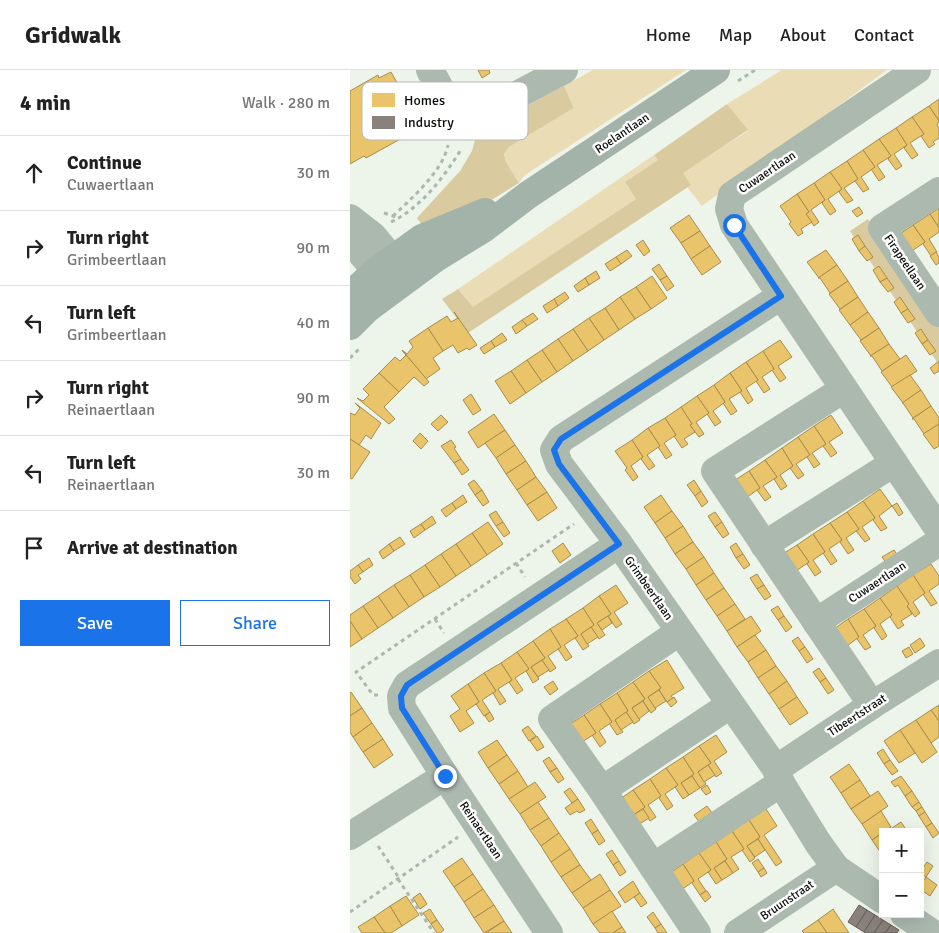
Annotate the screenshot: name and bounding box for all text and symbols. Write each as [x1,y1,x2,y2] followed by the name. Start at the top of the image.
[25,20,121,50] text: Gridwalk
[646,24,691,46] text: Home
[719,24,752,46] text: Map
[780,24,826,46] text: About
[854,24,914,46] text: Contact
[362,82,528,140] legend
[20,90,71,116] text: 4 min
[404,92,445,109] text: Homes
[242,93,330,113] text: Walk · 280 m
[592,110,652,157] street label: Roelantlaan
[404,114,454,131] text: Industry
[736,148,799,197] street label: Cuwaertlaan
[67,151,142,175] text: Continue
[20,159,48,187] icon: ahead
[296,163,330,183] text: 30 m
[67,175,154,195] text: Cuwaertlaan
[723,214,746,237] route start
[67,226,149,250] text: Turn right
[880,232,929,293] street label: Firapeellaan
[20,234,48,262] icon: right
[296,238,330,258] text: 90 m
[67,250,167,270] text: Grimbeertlaan
[67,301,136,325] text: Turn left
[20,309,48,337] icon: left
[296,313,330,333] text: 40 m
[67,325,167,345] text: Grimbeertlaan
[67,376,149,400] text: Turn right
[20,384,48,412] icon: right
[296,388,330,408] text: 90 m
[67,400,155,420] text: Reinaertlaan
[67,451,136,475] text: Turn left
[20,459,48,487] icon: left
[296,463,330,483] text: 30 m
[67,475,155,495] text: Reinaertlaan
[20,534,48,562] icon: arrive
[67,536,238,560] text: Arrive at destination
[621,553,676,623] street label: Grimbeertlaan
[846,558,909,607] street label: Cuwaertlaan
[20,600,170,646] button: Save
[180,600,330,646] button: Share
[825,691,889,740] street label: Tibeertstraat
[434,765,457,788] route end
[456,799,505,862] street label: Reinaertlaan
[879,828,924,918] map controls
[879,828,924,873] button: +
[879,873,924,918] button: −
[758,877,817,924] street label: Bruunstraat

